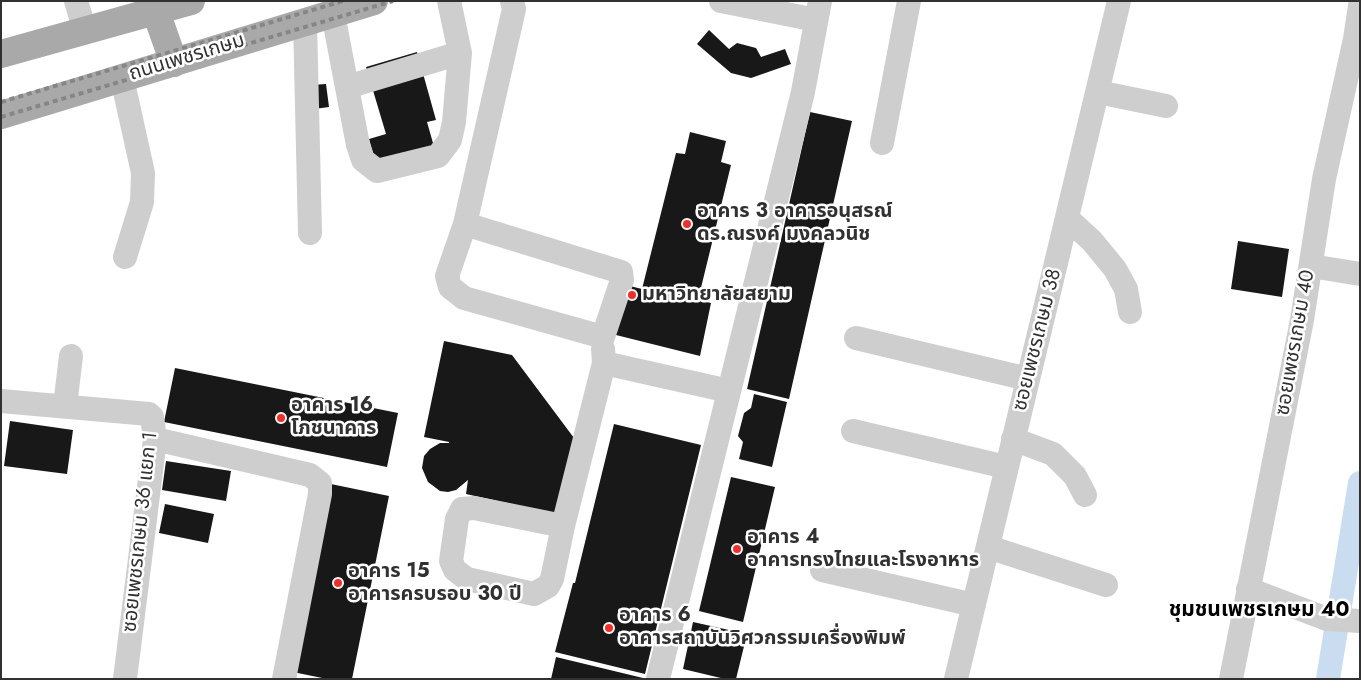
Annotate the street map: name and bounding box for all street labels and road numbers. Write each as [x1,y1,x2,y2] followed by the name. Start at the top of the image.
[126,29,248,87] street label: ถนนเพชรเกษม
[1009,267,1067,413] street label: ซอยเพชรเกษม 38
[1271,268,1321,418] street label: ซอยเพชรเกษม 40
[119,430,163,634] street label: ซอยเพชรเกษม 36 แยก 1

